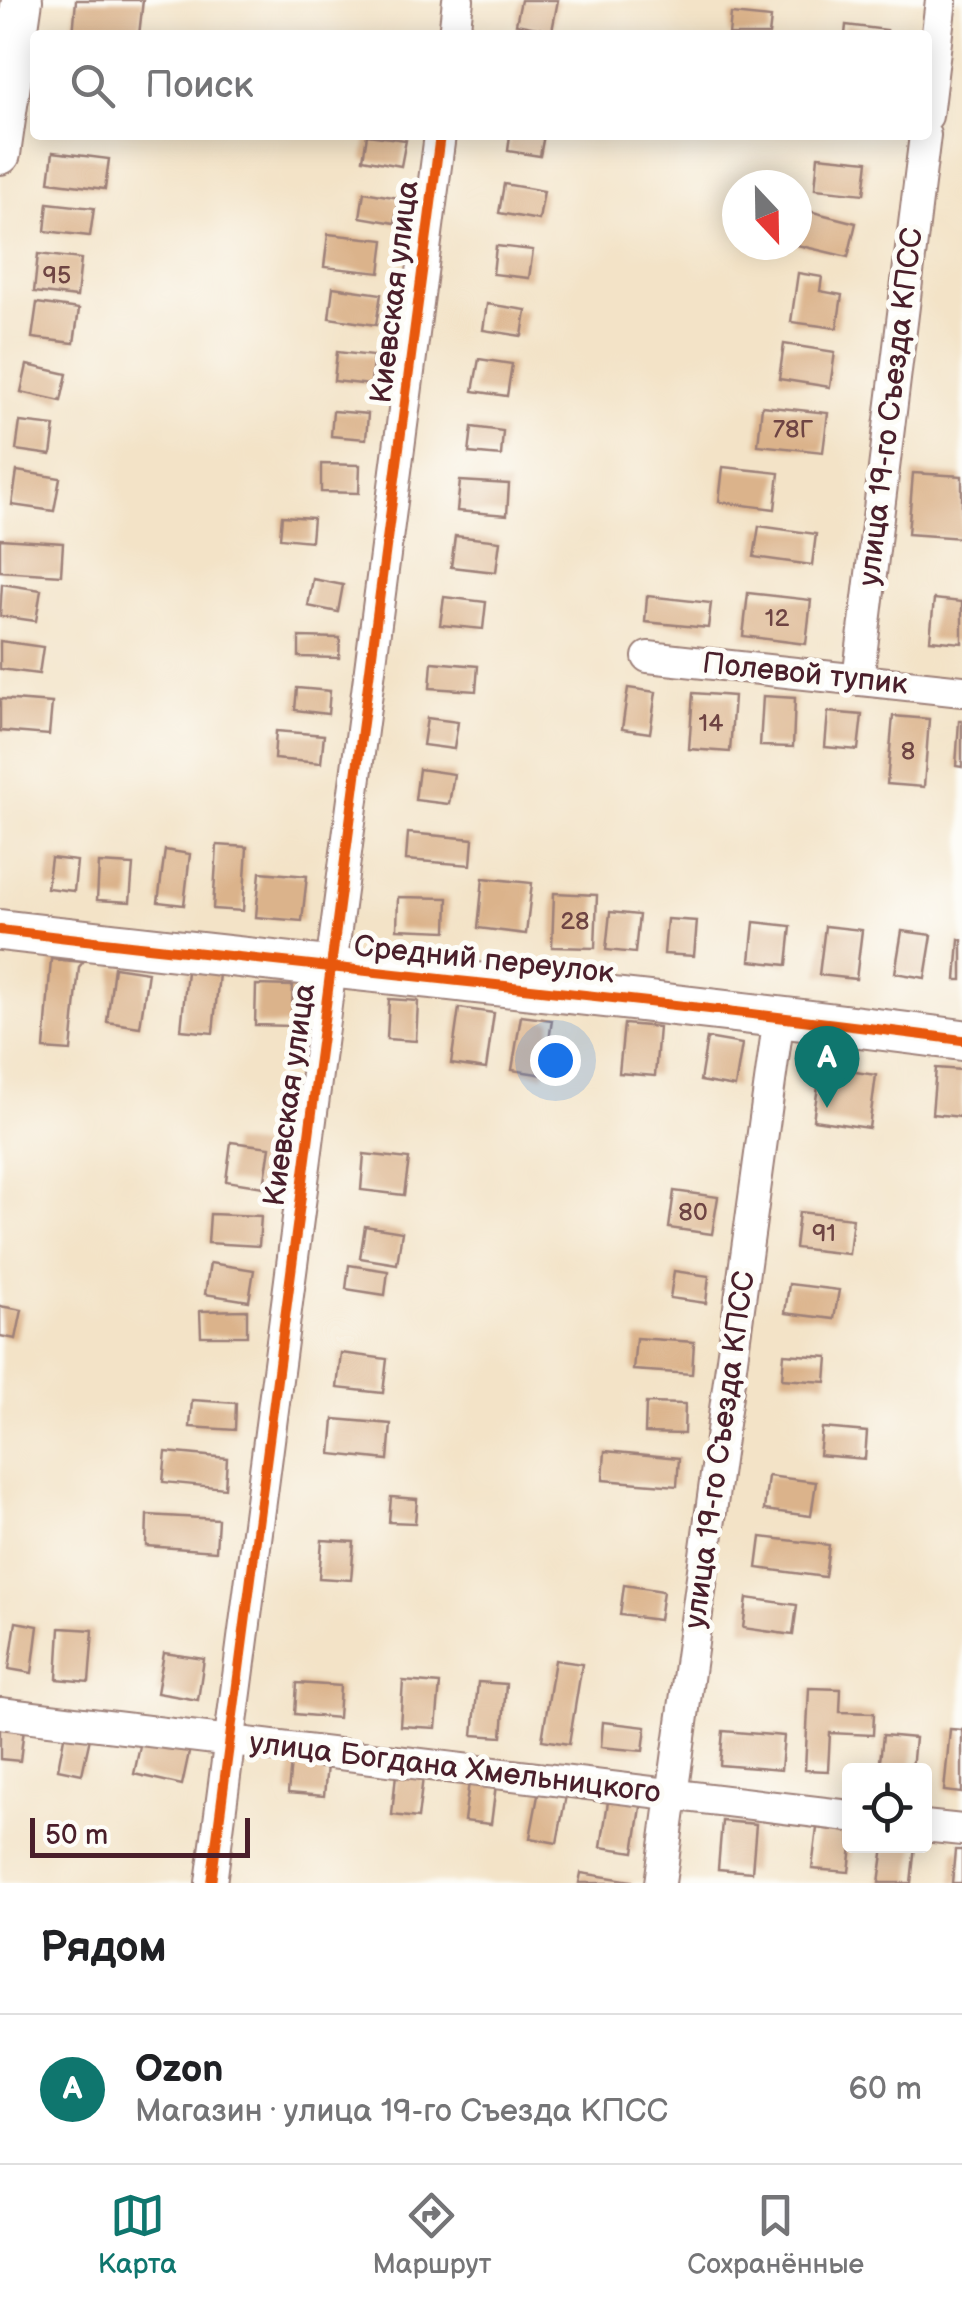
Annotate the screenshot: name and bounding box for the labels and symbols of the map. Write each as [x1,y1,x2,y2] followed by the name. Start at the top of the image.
[722,170,812,260] north arrow
[363,178,427,405] street label: Киевская улица
[851,226,931,588] street label: улица 19-го Съезда КПСС
[43,260,71,291] house number: 95
[773,414,814,445] house number: 78Г
[765,603,789,634] house number: 12
[701,645,909,703] street label: Полевой тупик
[699,708,723,739] house number: 14
[901,736,915,767] house number: 8
[560,906,590,937] house number: 28
[352,928,616,992] street label: Средний переулок
[257,981,323,1209] street label: Киевская улица
[794,1026,860,1108] pin: A
[530,1035,581,1086] your location
[678,1197,708,1228] house number: 80
[812,1218,836,1249] house number: 91
[677,1269,763,1631] street label: улица 19-го Съезда КПСС
[247,1725,663,1811] street label: улица Богдана Хмельницкого
[30,1813,250,1858] scale bar

